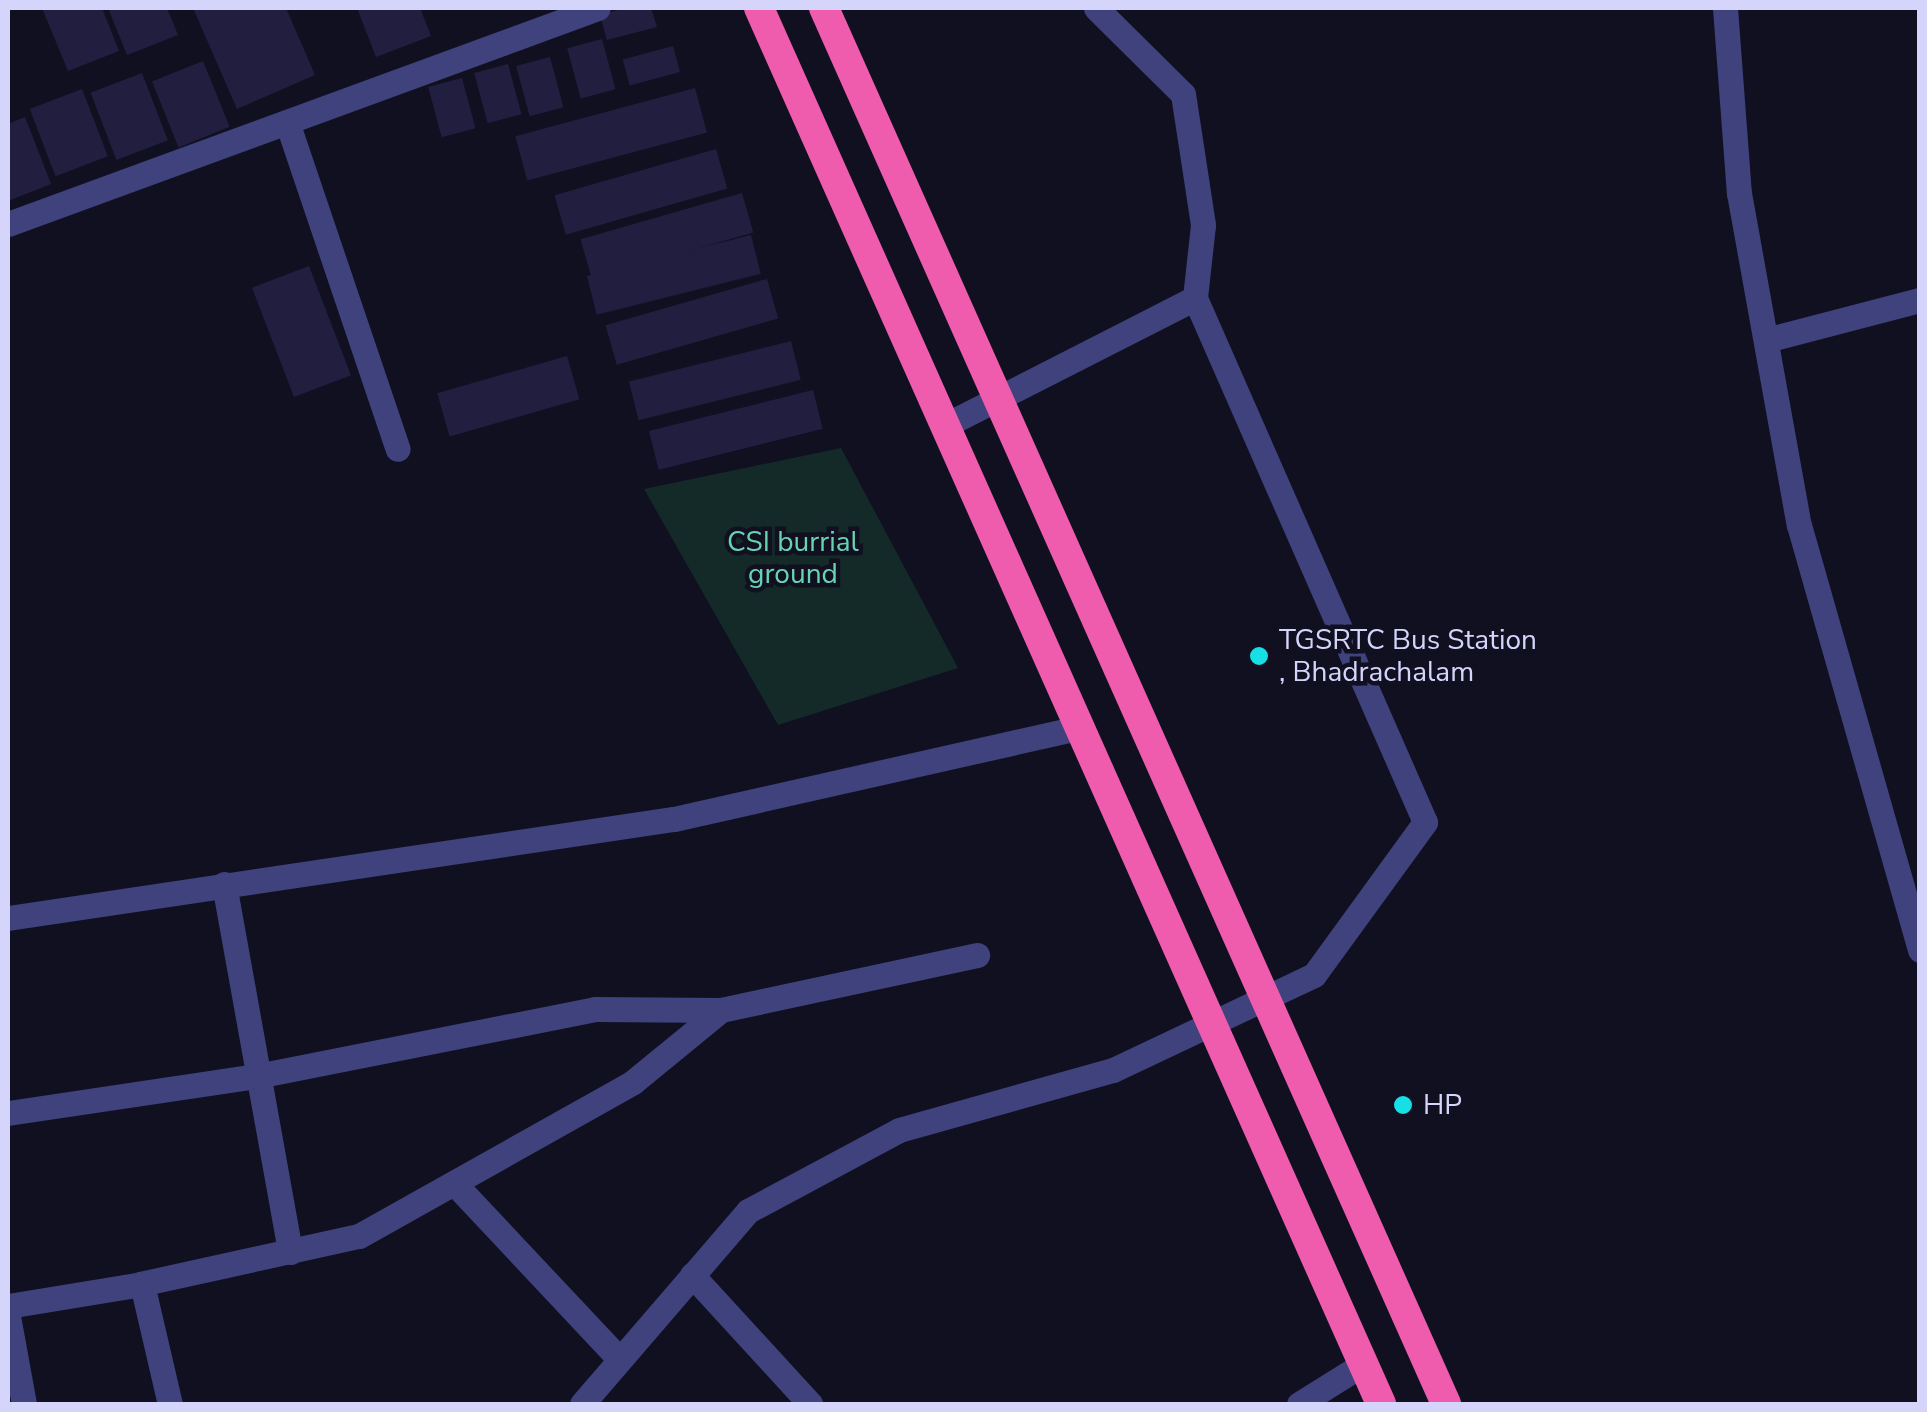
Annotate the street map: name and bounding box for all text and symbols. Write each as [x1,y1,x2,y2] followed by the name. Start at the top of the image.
[727,525,859,591] park label: CSI burrial ground
[1279,623,1537,689] place label: TGSRTC Bus Station , Bhadrachalam
[1248,645,1270,667] marker: TGSRTC Bus Station , Bhadrachalam
[1423,1088,1462,1122] place label: HP
[1392,1094,1414,1116] marker: HP

